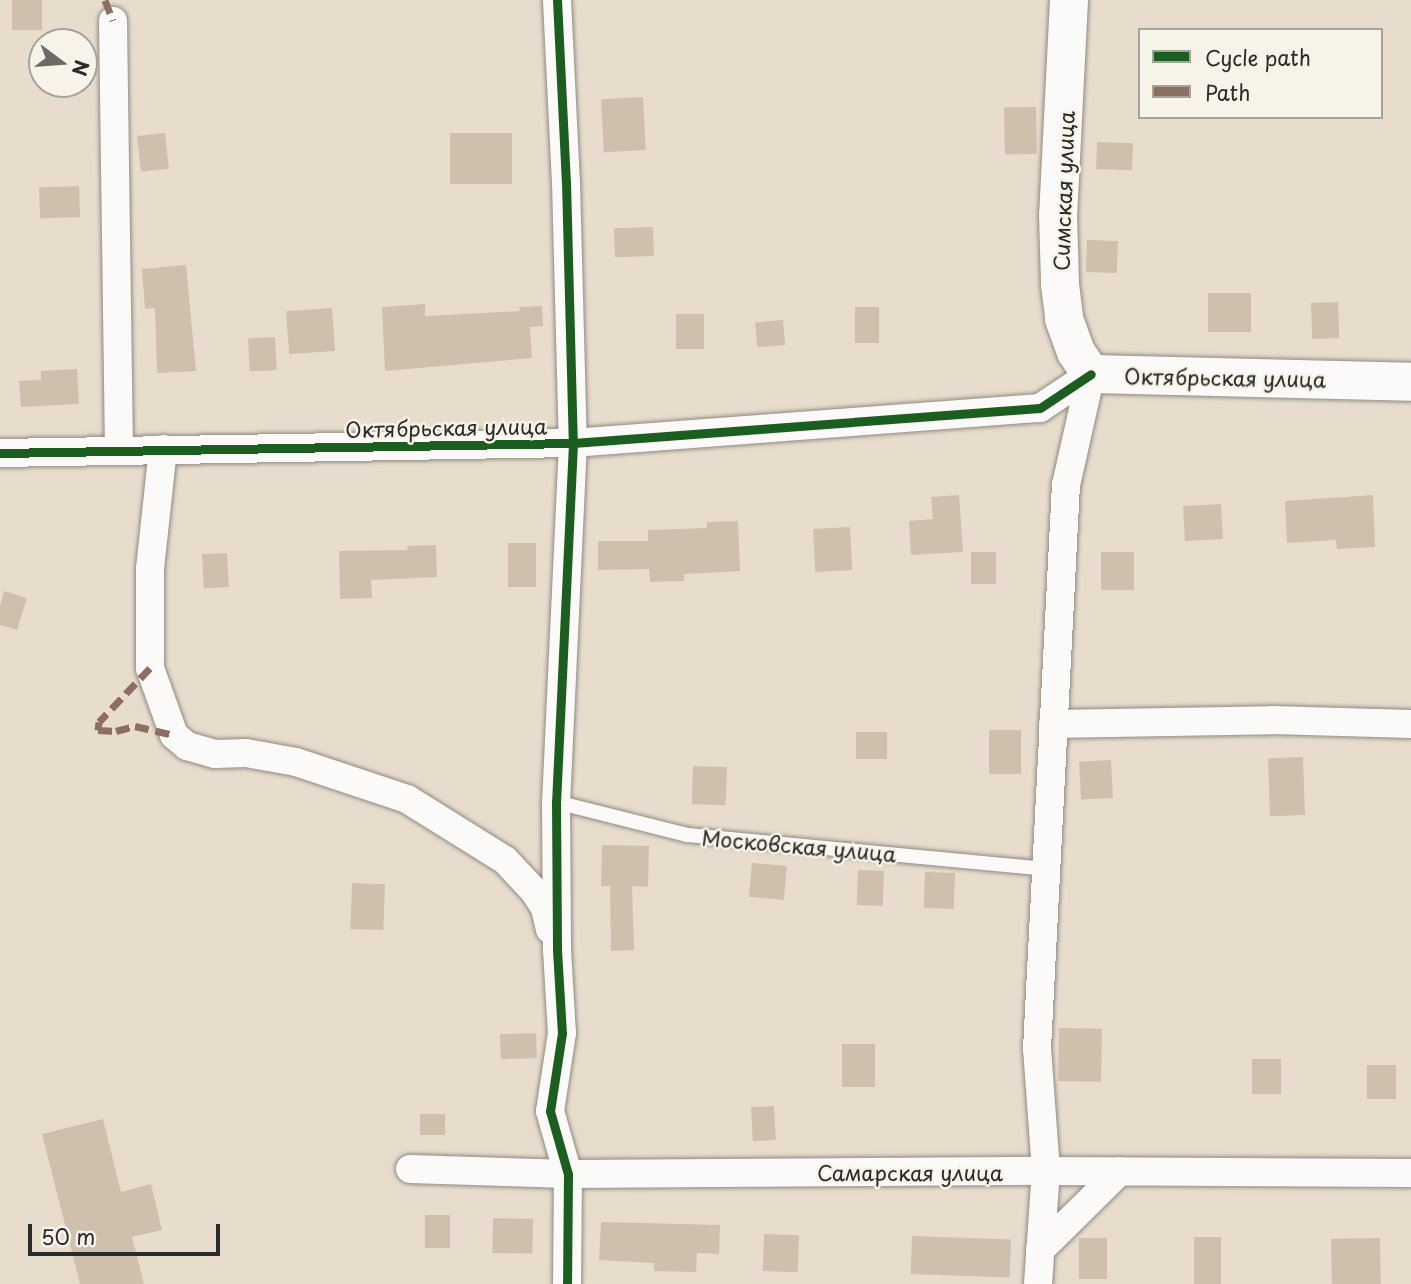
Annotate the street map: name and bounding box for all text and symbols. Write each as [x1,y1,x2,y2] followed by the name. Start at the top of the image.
[28,28,98,98] north arrow
[1138,28,1383,119] legend
[1205,41,1311,73] text: Cycle path
[66,57,97,79] text: N
[1205,76,1250,108] text: Path
[1048,110,1078,272] street label: Симская улица
[1123,363,1327,391] street label: Октябрьская улица
[344,413,548,441] street label: Октябрьская улица
[700,824,898,866] street label: Московская улица
[816,1159,1004,1185] street label: Самарская улица
[32,1210,224,1254] scale bar
[41,1220,95,1252] text: 50 m

